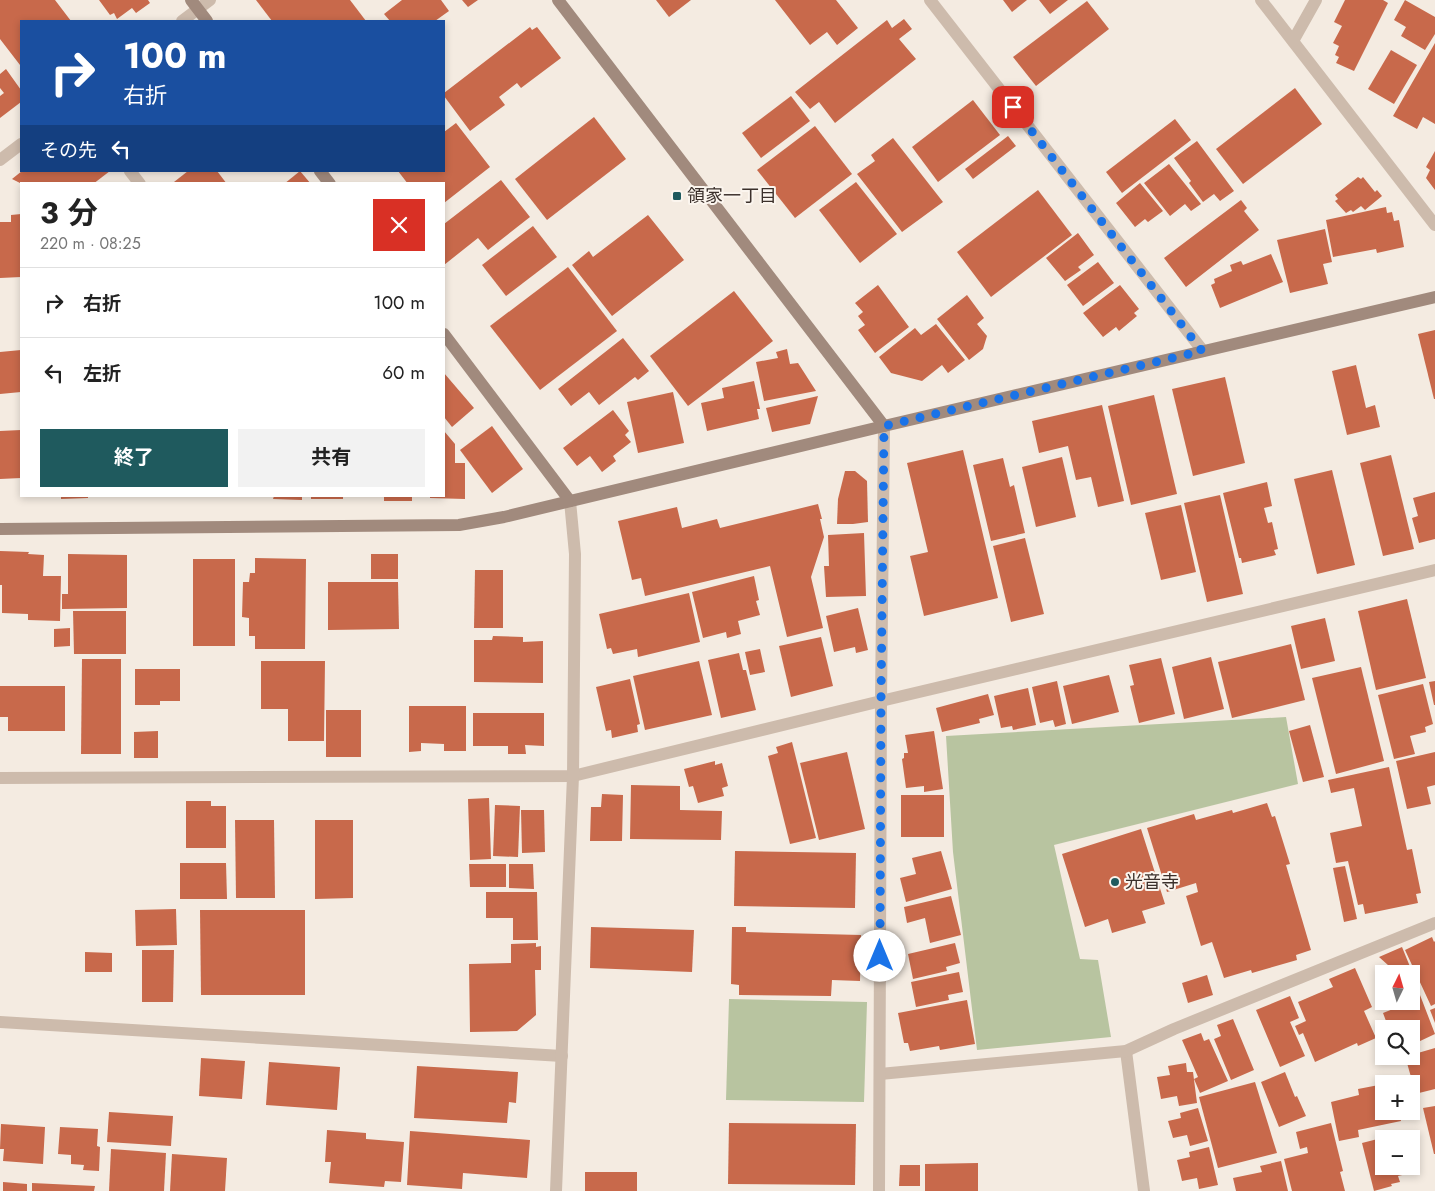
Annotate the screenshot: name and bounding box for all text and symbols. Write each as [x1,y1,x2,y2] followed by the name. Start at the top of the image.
[123,31,226,81] text: 100 m
[40,40,105,105] icon: right
[123,79,167,111] text: 右折
[992,86,1034,128] pin
[999,93,1027,121] icon: arrive
[107,135,135,163] icon: left
[40,137,97,164] text: その先
[687,183,777,209] place label: 領家一丁目
[671,190,683,202] marker: 領家一丁目
[40,191,98,234] text: 3 分
[373,199,425,251] button: close
[40,232,141,255] text: 220 m · 08:25
[40,289,68,317] icon: right
[373,289,425,316] text: 100 m
[83,290,121,317] text: 右折
[40,359,68,387] icon: left
[382,359,425,386] text: 60 m
[83,360,121,387] text: 左折
[40,429,228,487] button: 終了
[238,429,425,487] button: 共有
[1125,869,1179,895] place label: 光音寺
[1109,876,1121,888] marker: 光音寺
[853,929,905,981] position arrow
[1375,965,1420,1010] north arrow
[1375,965,1420,1175] map controls
[1375,1020,1420,1065] button: search
[1375,1075,1420,1120] button: +
[1375,1130,1420,1175] button: −

